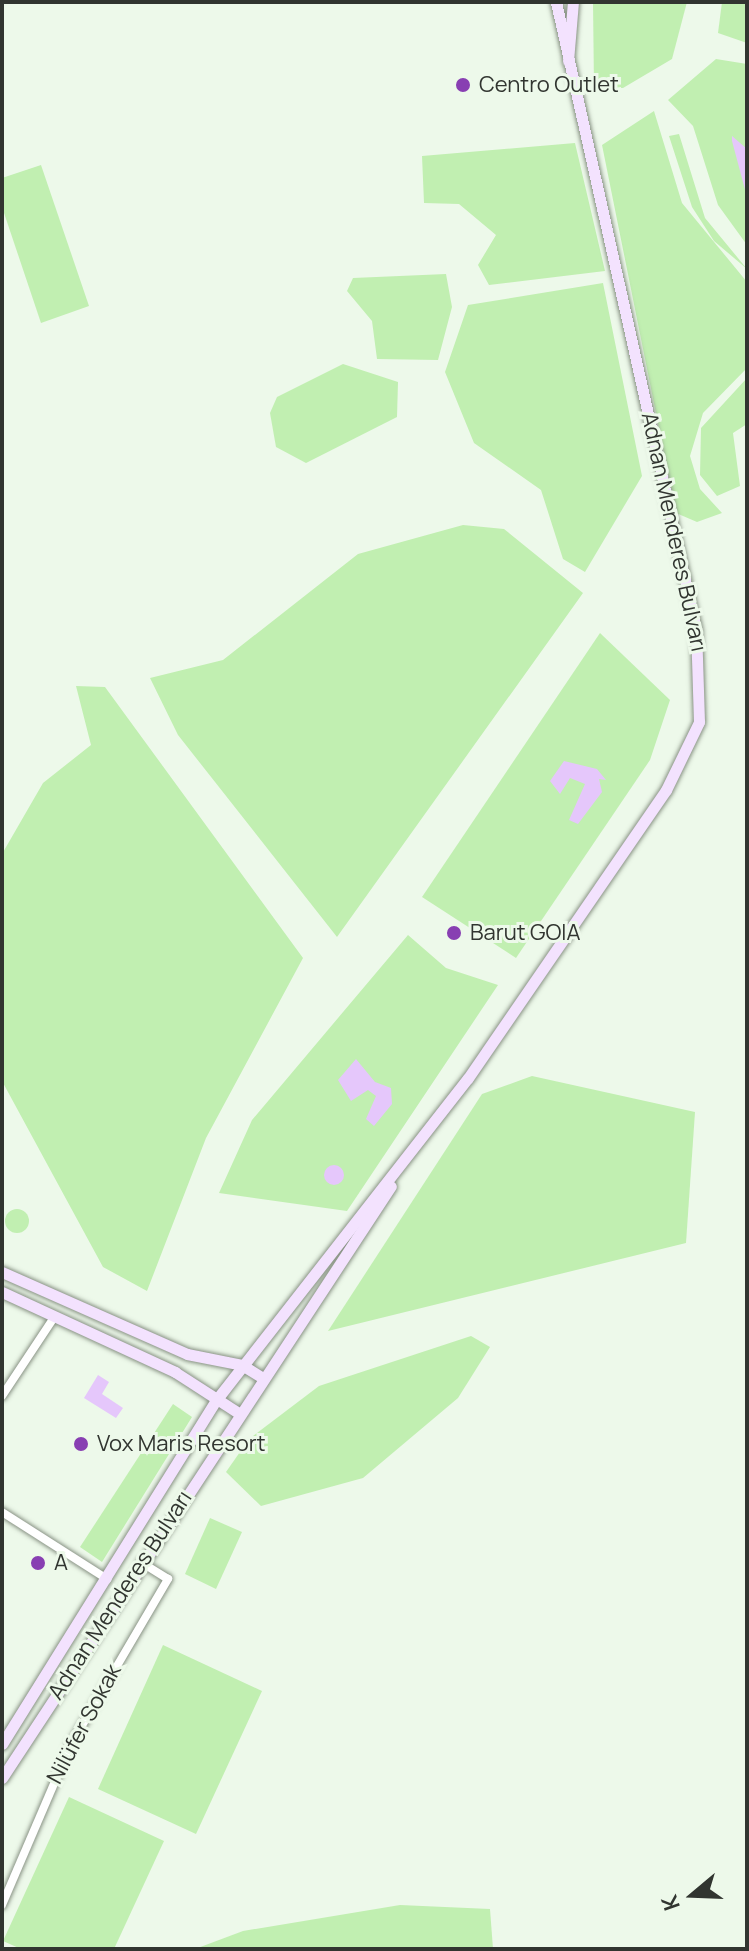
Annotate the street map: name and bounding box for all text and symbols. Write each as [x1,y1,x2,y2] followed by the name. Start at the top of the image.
[479,72,619,98] place label: Centro Outlet
[454,76,472,94] marker: Centro Outlet
[636,410,712,654] street label: Adnan Menderes Bulvarı
[470,920,580,946] place label: Barut GOIA
[445,924,463,942] marker: Barut GOIA
[97,1431,266,1457] place label: Vox Maris Resort
[72,1435,90,1453] marker: Vox Maris Resort
[43,1486,197,1704] street label: Adnan Menderes Bulvarı
[54,1550,68,1576] place label: A
[29,1554,47,1572] marker: A
[41,1660,127,1788] street label: Nilüfer Sokak
[653,1855,733,1935] north arrow
[654,1891,687,1914] text: K

